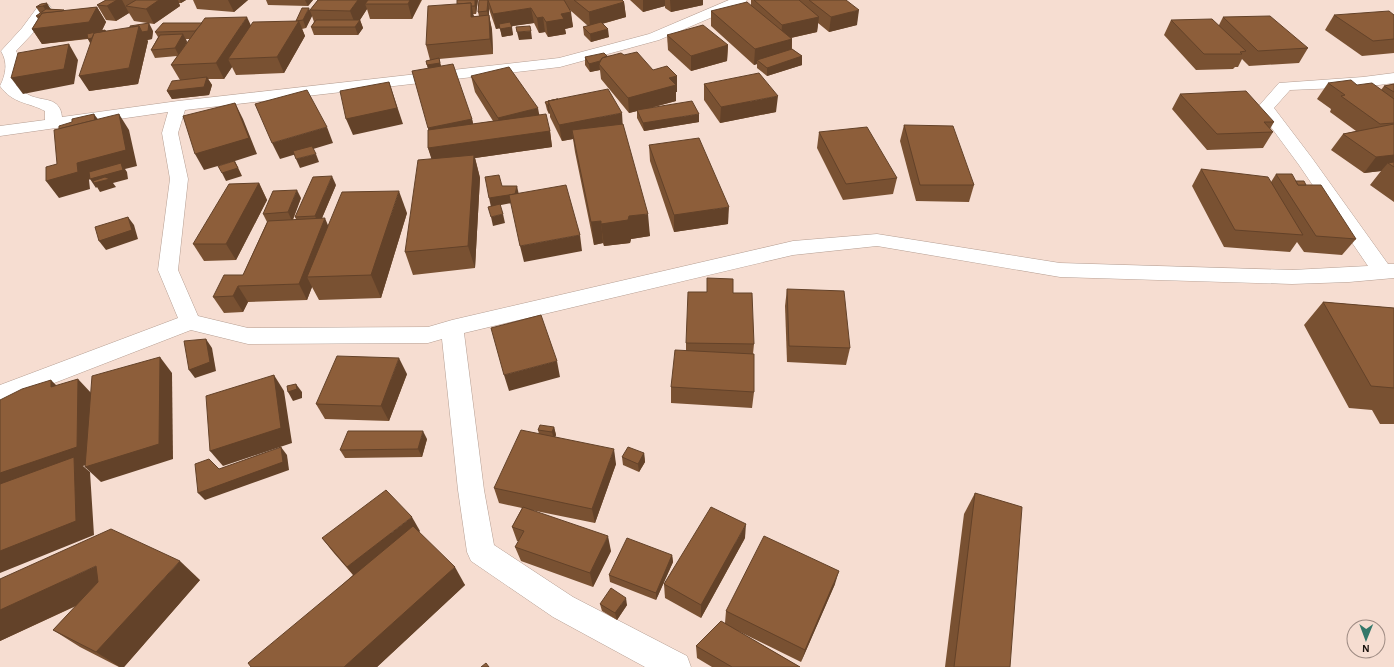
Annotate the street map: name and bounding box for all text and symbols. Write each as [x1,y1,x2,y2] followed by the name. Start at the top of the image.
[1346,619,1386,659] north arrow
[1362,643,1370,654] text: N

